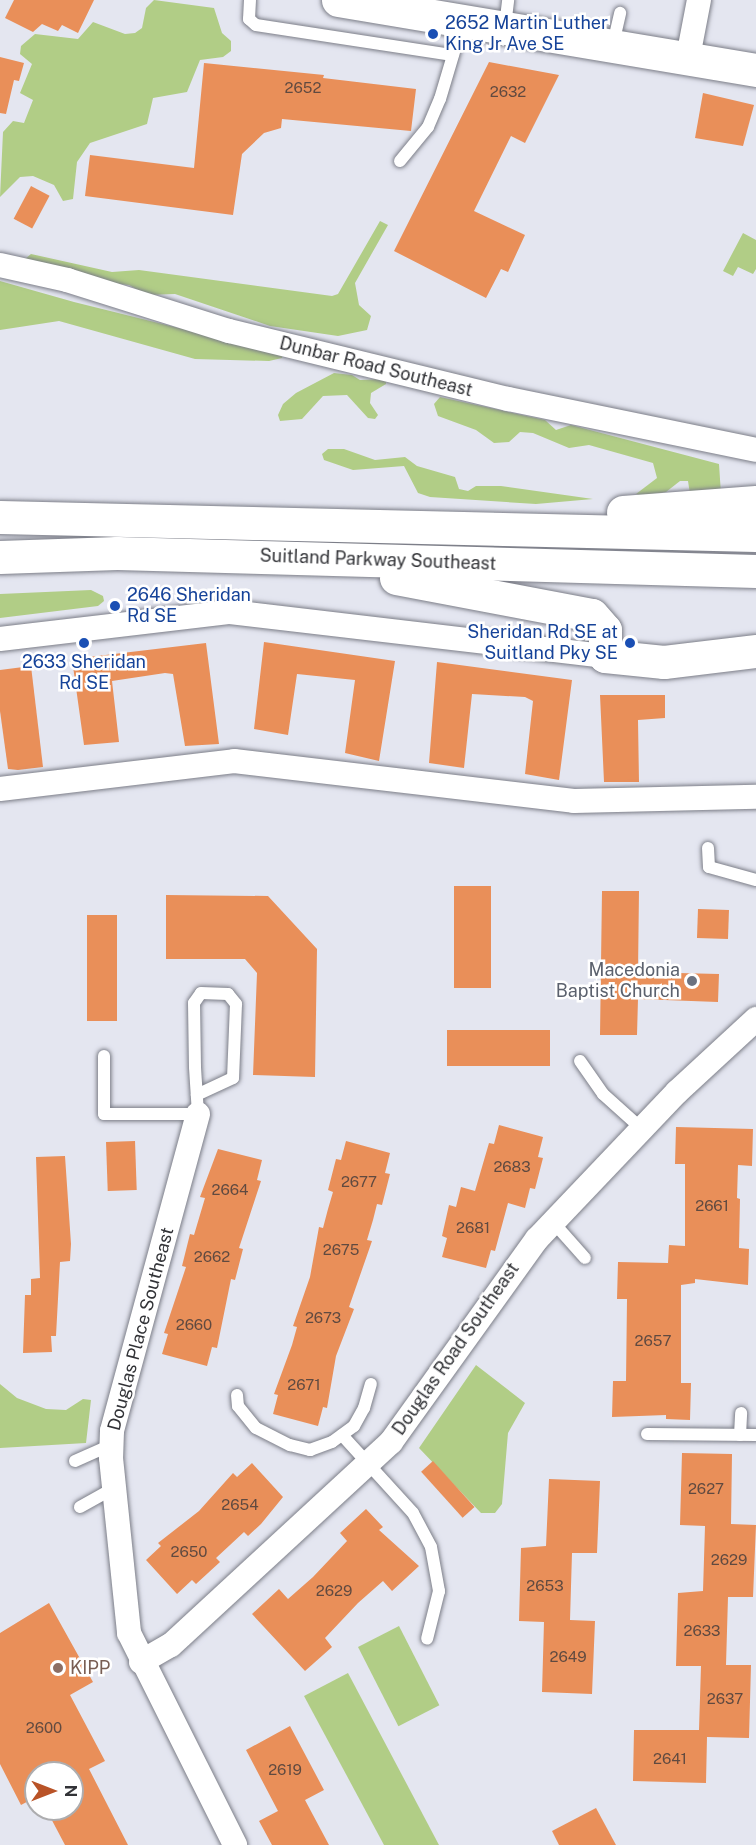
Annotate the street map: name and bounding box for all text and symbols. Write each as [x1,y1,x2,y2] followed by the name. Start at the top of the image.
[445,13,608,56] place label: 2652 Martin Luther King Jr Ave SE
[426,27,440,41] marker: 2652 Martin Luther King Jr Ave SE
[285,79,321,97] house number: 2652
[490,83,526,101] house number: 2632
[277,333,475,401] street label: Dunbar Road Southeast
[259,545,497,575] street label: Suitland Parkway Southeast
[127,585,251,628] place label: 2646 Sheridan Rd SE
[108,599,122,613] marker: 2646 Sheridan Rd SE
[467,622,618,664] place label: Sheridan Rd SE at Suitland Pky SE
[77,636,91,650] marker: 2633 Sheridan Rd SE
[623,636,637,650] marker: Sheridan Rd SE at Suitland Pky SE
[22,652,146,694] place label: 2633 Sheridan Rd SE
[556,960,680,1002] place label: Macedonia Baptist Church
[685,974,699,988] marker: Macedonia Baptist Church
[493,1158,531,1176] house number: 2683
[341,1173,377,1191] house number: 2677
[212,1181,248,1199] house number: 2664
[695,1197,729,1215] house number: 2661
[456,1219,490,1237] house number: 2681
[103,1225,179,1433] street label: Douglas Place Southeast
[323,1241,359,1259] house number: 2675
[194,1248,230,1266] house number: 2662
[388,1258,524,1440] street label: Douglas Road Southeast
[305,1309,341,1327] house number: 2673
[176,1316,212,1334] house number: 2660
[635,1332,671,1350] house number: 2657
[287,1376,321,1394] house number: 2671
[688,1480,724,1498] house number: 2627
[221,1496,259,1514] house number: 2654
[170,1543,208,1561] house number: 2650
[711,1551,747,1569] house number: 2629
[526,1577,564,1595] house number: 2653
[316,1582,352,1600] house number: 2629
[684,1622,720,1640] house number: 2633
[549,1648,587,1666] house number: 2649
[70,1657,110,1679] place label: KIPP
[51,1661,65,1675] marker: KIPP
[707,1690,743,1708] house number: 2637
[26,1719,62,1737] house number: 2600
[653,1750,687,1768] house number: 2641
[24,1761,84,1821] north arrow
[268,1761,302,1779] house number: 2619
[61,1785,80,1797] text: N

